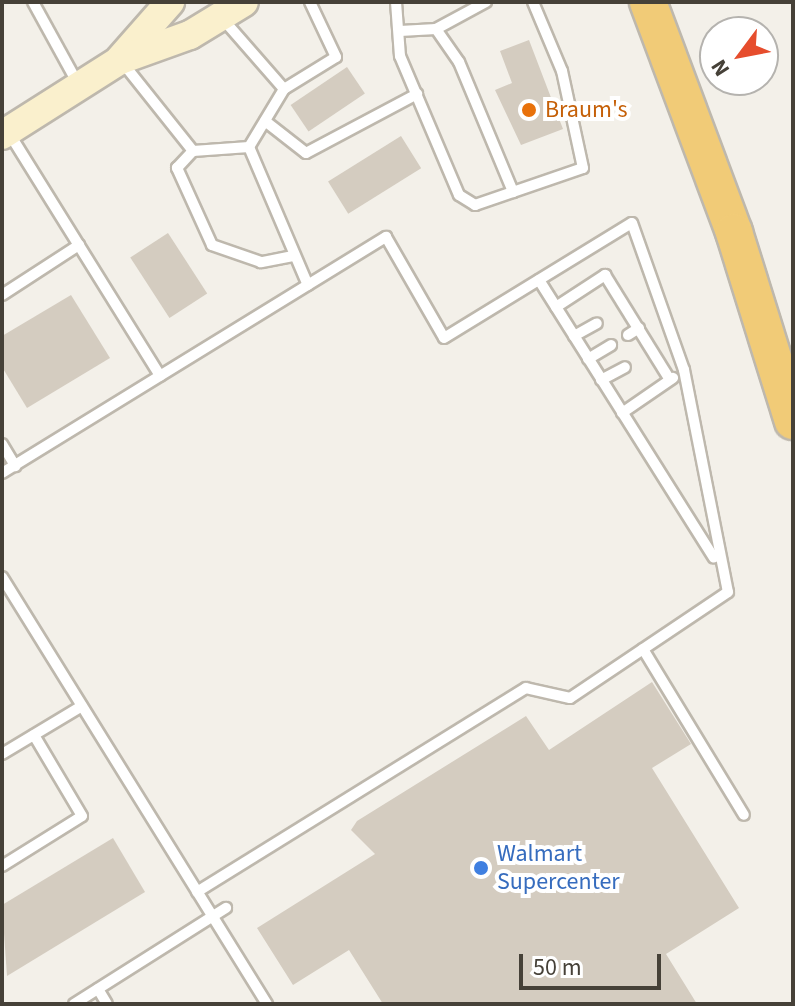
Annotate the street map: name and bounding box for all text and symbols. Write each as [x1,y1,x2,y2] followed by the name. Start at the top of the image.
[699,16,779,96] north arrow
[703,53,738,82] text: N
[545,96,627,124] place label: Braum's
[520,101,538,119] marker: Braum's
[497,840,620,896] place label: Walmart Supercenter
[472,859,490,877] marker: Walmart Supercenter
[523,938,665,988] scale bar
[533,950,582,985] text: 50 m

